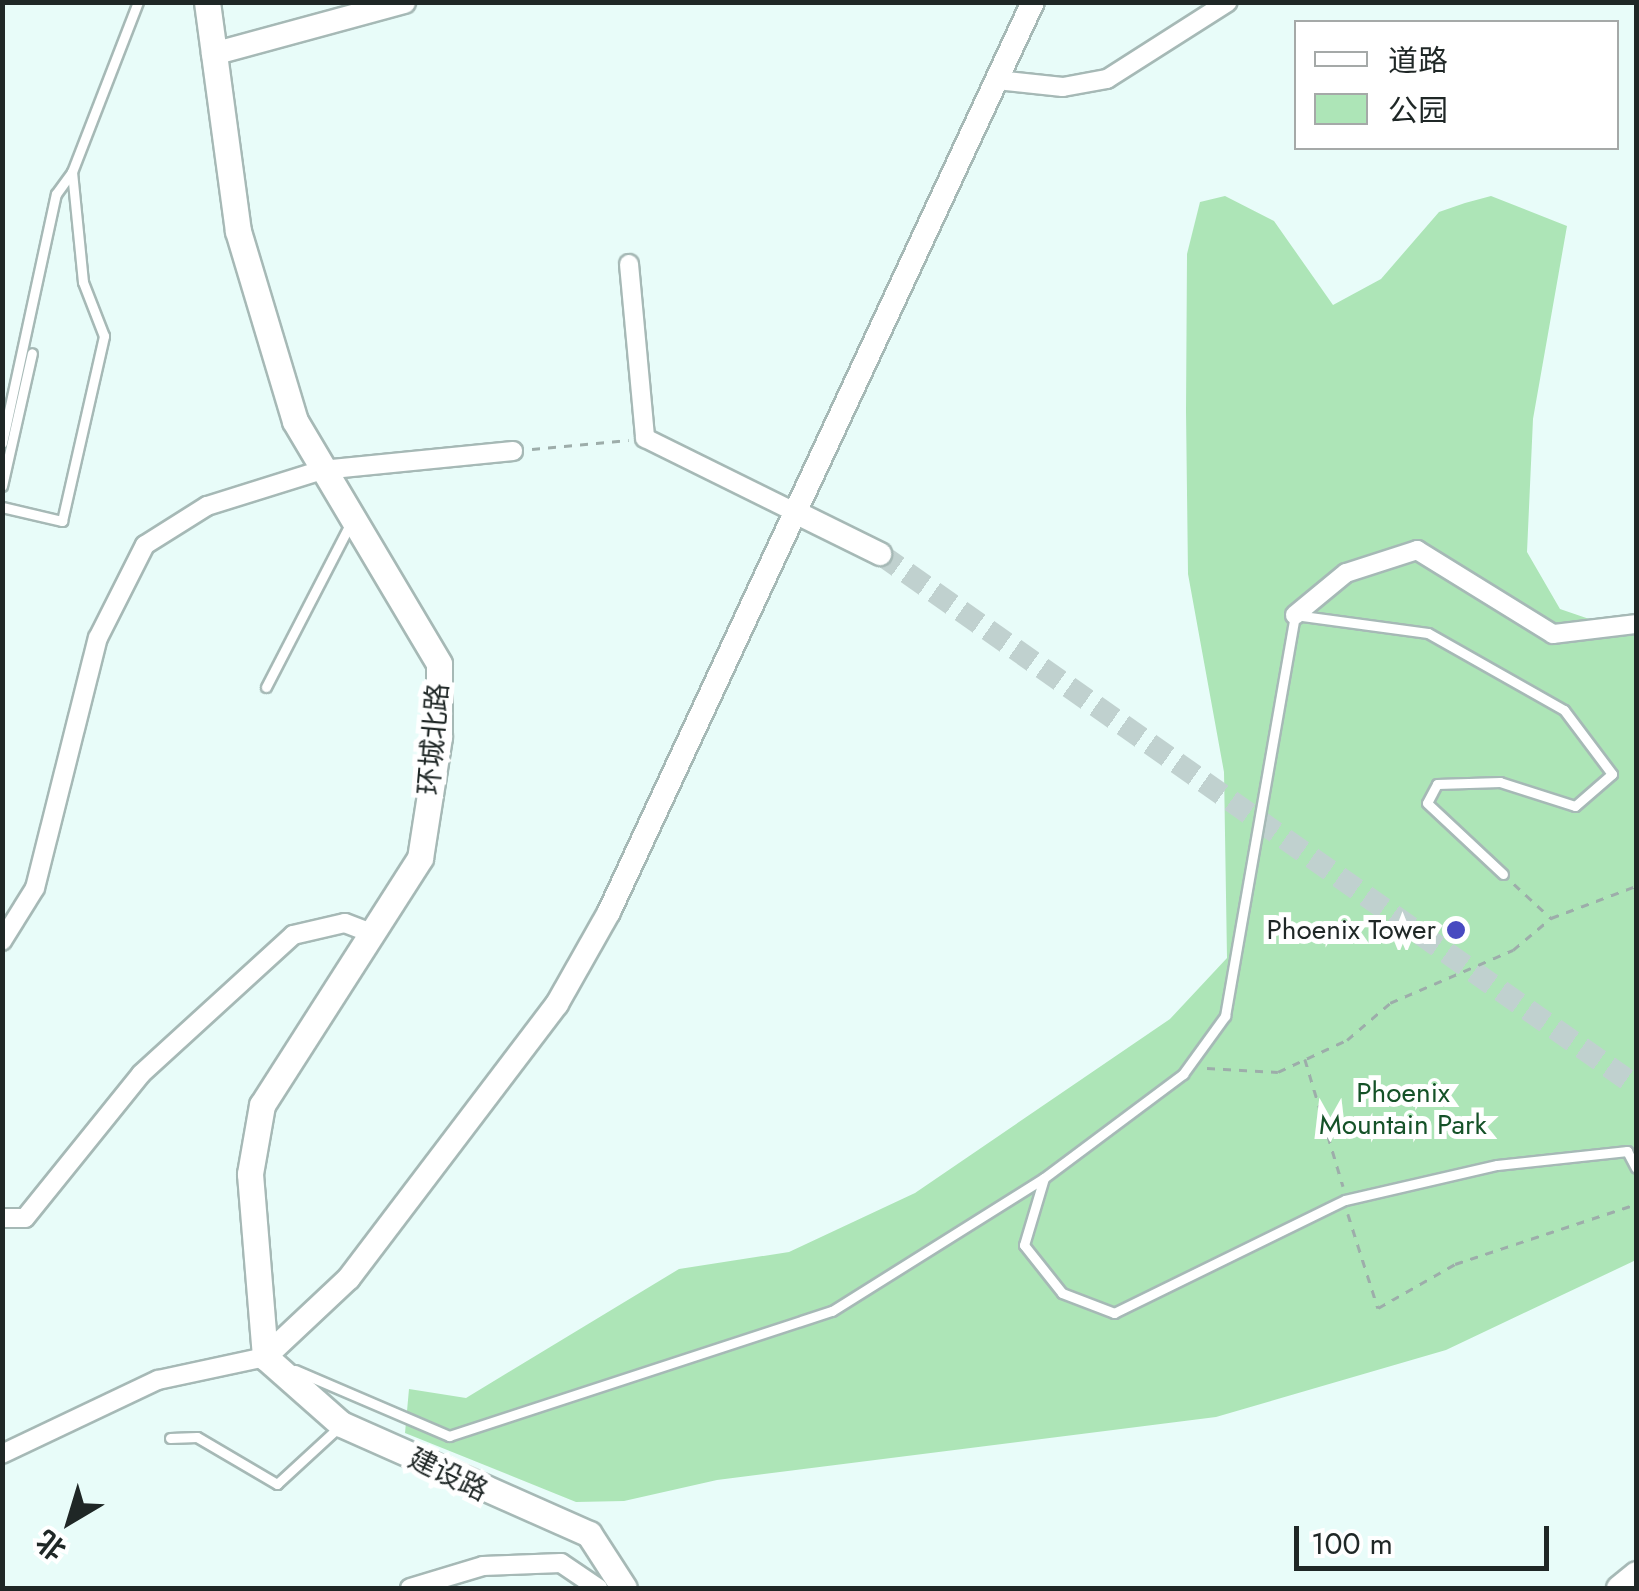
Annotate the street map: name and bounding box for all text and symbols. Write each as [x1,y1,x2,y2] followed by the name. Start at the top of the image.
[1294,20,1619,150] legend
[1388,39,1448,82] text: 道路
[1388,89,1448,132] text: 公园
[412,682,456,796] street label: 环城北路
[1266,913,1436,947] place label: Phoenix Tower
[1445,919,1467,941] marker: Phoenix Tower
[1319,1076,1487,1142] park label: Phoenix Mountain Park
[403,1441,493,1509] street label: 建设路
[20,1471,120,1571] north arrow
[1299,1506,1554,1568] scale bar
[28,1520,75,1570] text: 北
[1311,1522,1393,1565] text: 100 m

